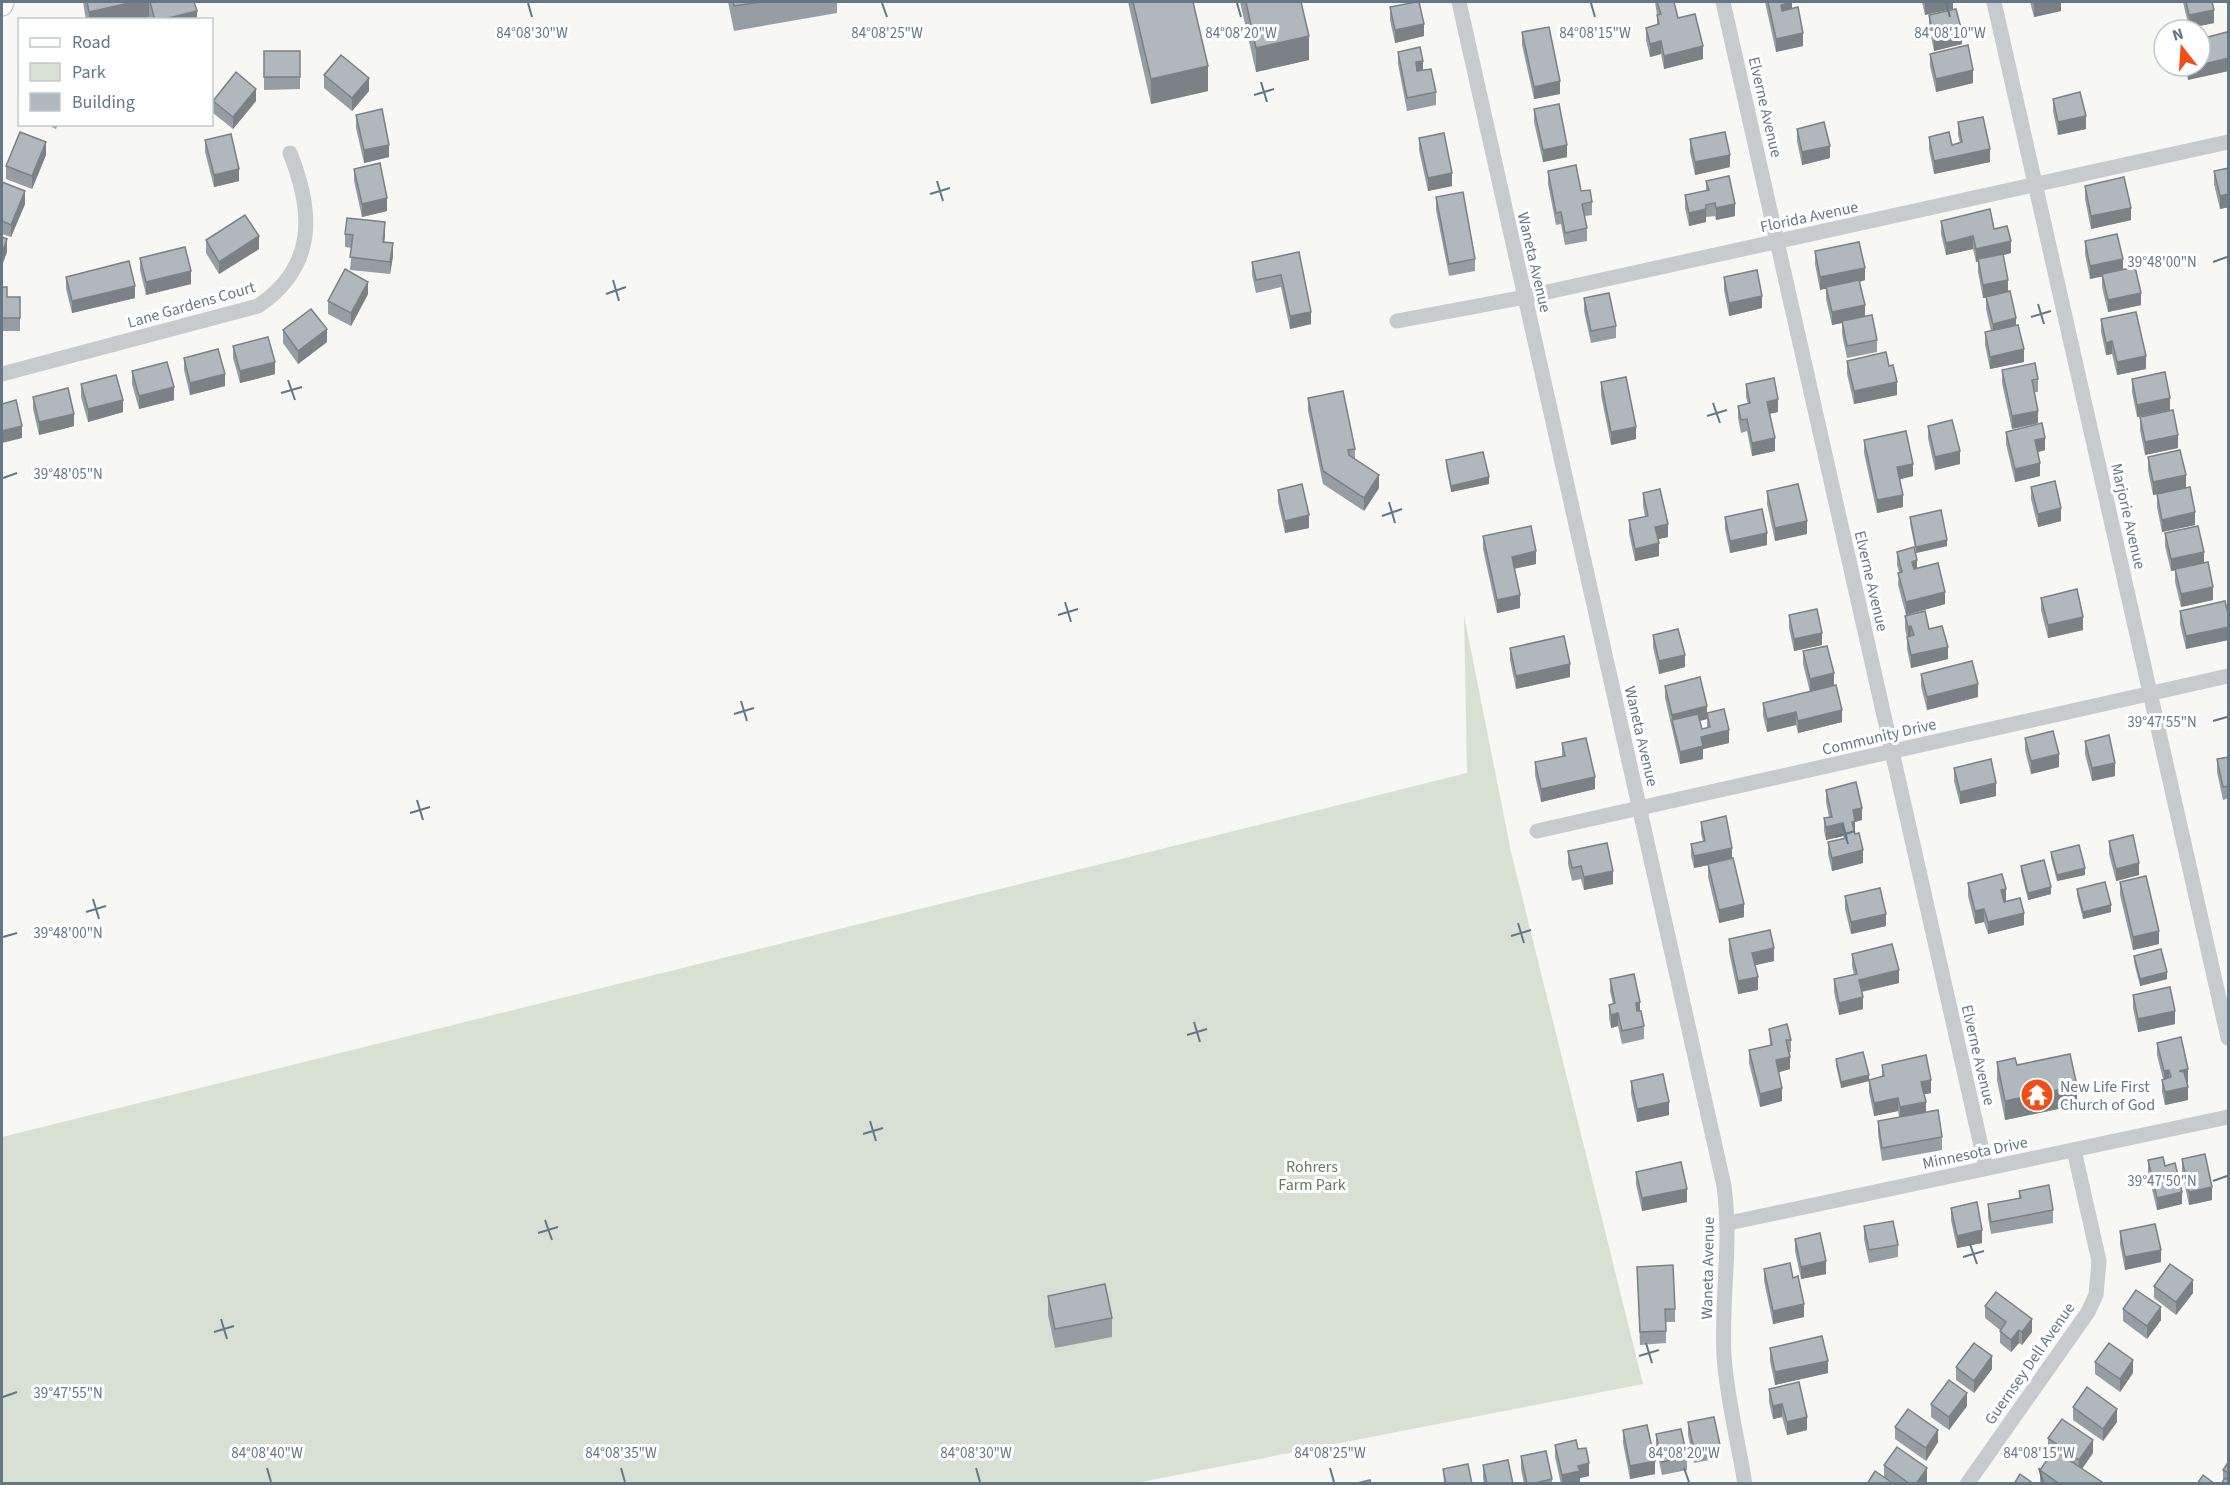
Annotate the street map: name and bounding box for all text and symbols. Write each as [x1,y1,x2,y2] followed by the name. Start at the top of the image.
[18,18,213,126] legend
[2152,18,2212,78] north arrow
[496,23,568,44] text: 84°08'30"W
[851,23,923,44] text: 84°08'25"W
[1205,23,1277,44] text: 84°08'20"W
[1559,23,1631,44] text: 84°08'15"W
[1914,23,1986,44] text: 84°08'10"W
[2170,23,2186,47] text: N
[72,30,111,55] text: Road
[1743,55,1787,160] street label: Elverne Avenue
[72,60,106,85] text: Park
[72,90,135,115] text: Building
[1758,196,1860,238] street label: Florida Avenue
[1512,210,1556,315] street label: Waneta Avenue
[2127,252,2197,273] text: 39°48'00"N
[125,276,258,334] street label: Lane Gardens Court
[2105,461,2151,571] street label: Marjorie Avenue
[33,464,103,485] text: 39°48'05"N
[1849,529,1893,634] street label: Elverne Avenue
[1619,684,1663,789] street label: Waneta Avenue
[2127,712,2197,733] text: 39°47'55"N
[1820,713,1939,761] street label: Community Drive
[33,923,103,944] text: 39°48'00"N
[1956,1003,2000,1108] street label: Elverne Avenue
[2060,1076,2155,1116] place label: New Life First Church of God
[2019,1077,2055,1113] temple icon: New Life First Church of God
[1921,1131,2030,1175] street label: Minnesota Drive
[1278,1156,1346,1196] park label: Rohrers Farm Park
[2127,1171,2197,1192] text: 39°47'50"N
[1696,1217,1720,1319] street label: Waneta Avenue
[1979,1298,2080,1429] street label: Guernsey Dell Avenue
[33,1383,103,1404] text: 39°47'55"N
[231,1443,303,1464] text: 84°08'40"W
[585,1443,657,1464] text: 84°08'35"W
[940,1443,1012,1464] text: 84°08'30"W
[1294,1443,1366,1464] text: 84°08'25"W
[1648,1443,1720,1464] text: 84°08'20"W
[2003,1443,2075,1464] text: 84°08'15"W

